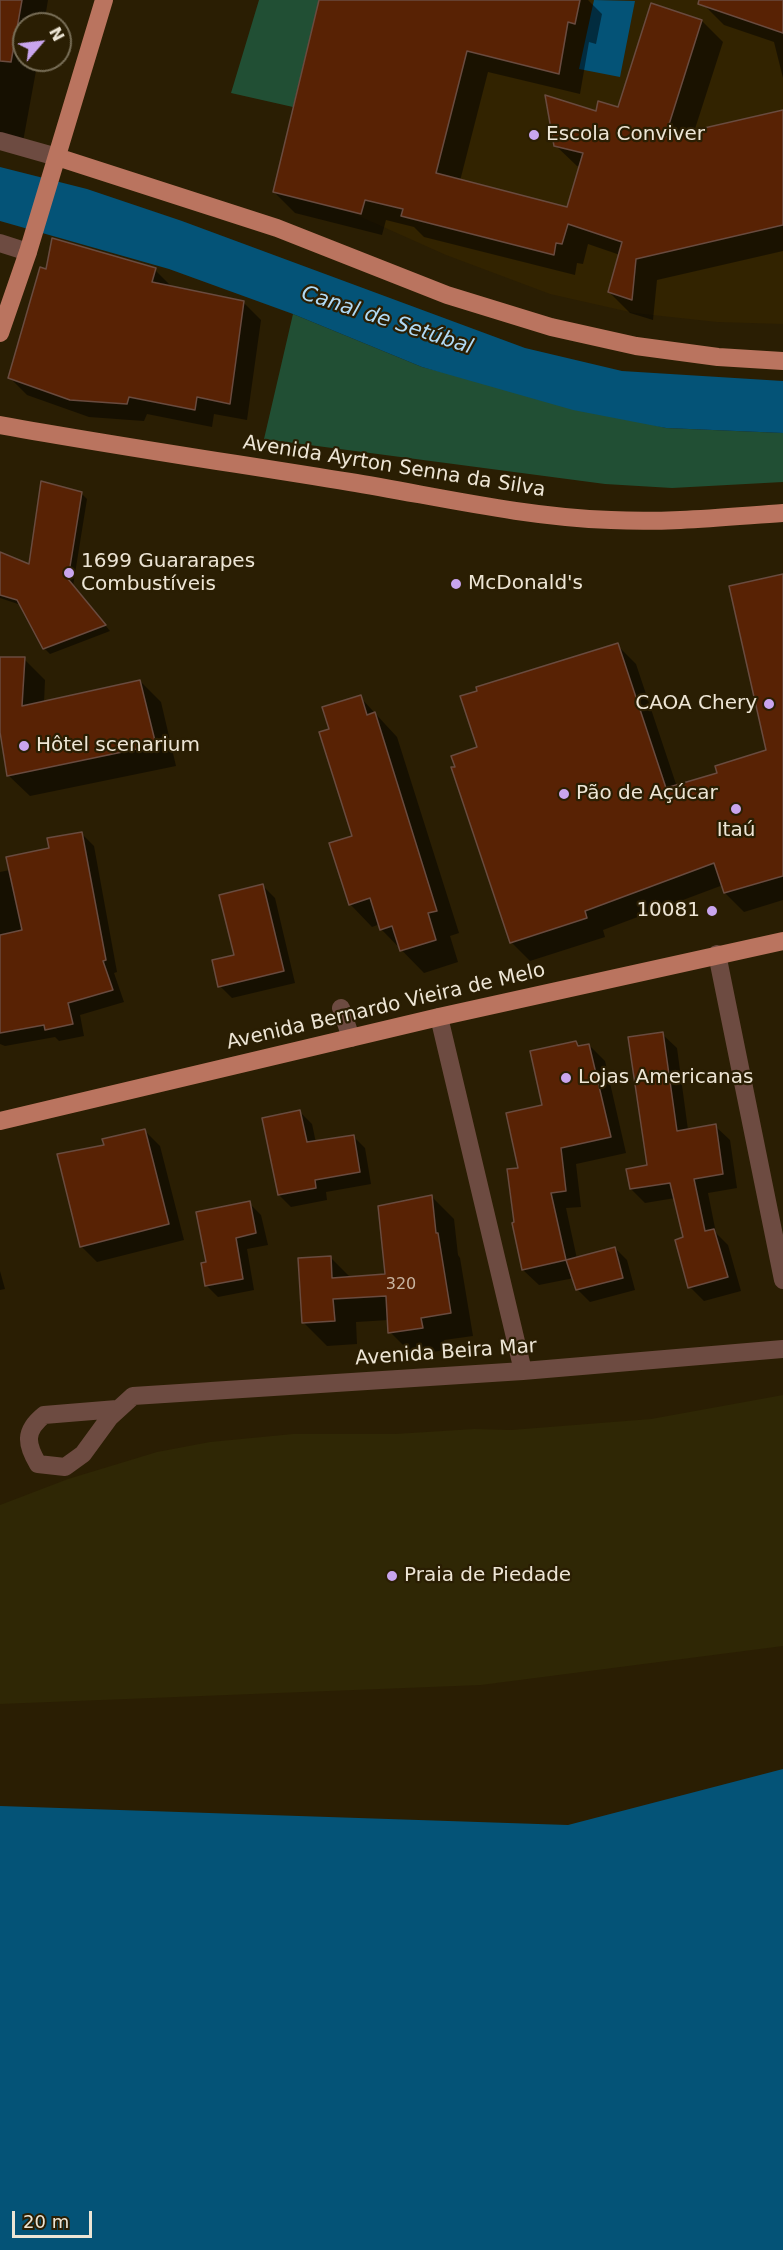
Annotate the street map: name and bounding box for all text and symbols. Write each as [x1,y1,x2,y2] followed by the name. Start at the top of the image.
[12,12,72,72] north arrow
[45,24,68,45] text: N
[546,123,705,147] place label: Escola Conviver
[527,128,541,142] marker: Escola Conviver
[298,281,476,361] water label: Canal de Setúbal
[241,431,547,503] street label: Avenida Ayrton Senna da Silva
[81,550,255,597] place label: 1699 Guararapes Combustíveis
[62,566,76,580] marker: 1699 Guararapes Combustíveis
[468,572,583,596] place label: McDonald's
[449,577,463,591] marker: McDonald's
[635,692,757,716] place label: CAOA Chery
[762,697,776,711] marker: CAOA Chery
[36,734,200,758] place label: Hôtel scenarium
[17,739,31,753] marker: Hôtel scenarium
[576,782,718,806] place label: Pão de Açúcar
[557,787,571,801] marker: Pão de Açúcar
[729,802,743,816] marker: Itaú
[717,819,755,843] place label: Itaú
[636,899,700,923] place label: 10081
[705,904,719,918] marker: 10081
[224,959,548,1055] street label: Avenida Bernardo Vieira de Melo
[578,1066,753,1090] place label: Lojas Americanas
[559,1071,573,1085] marker: Lojas Americanas
[386,1275,416,1295] house number: 320
[354,1335,538,1371] street label: Avenida Beira Mar
[404,1564,571,1588] place label: Praia de Piedade
[385,1569,399,1583] marker: Praia de Piedade
[15,2199,94,2237] scale bar
[23,2211,69,2232] text: 20 m

